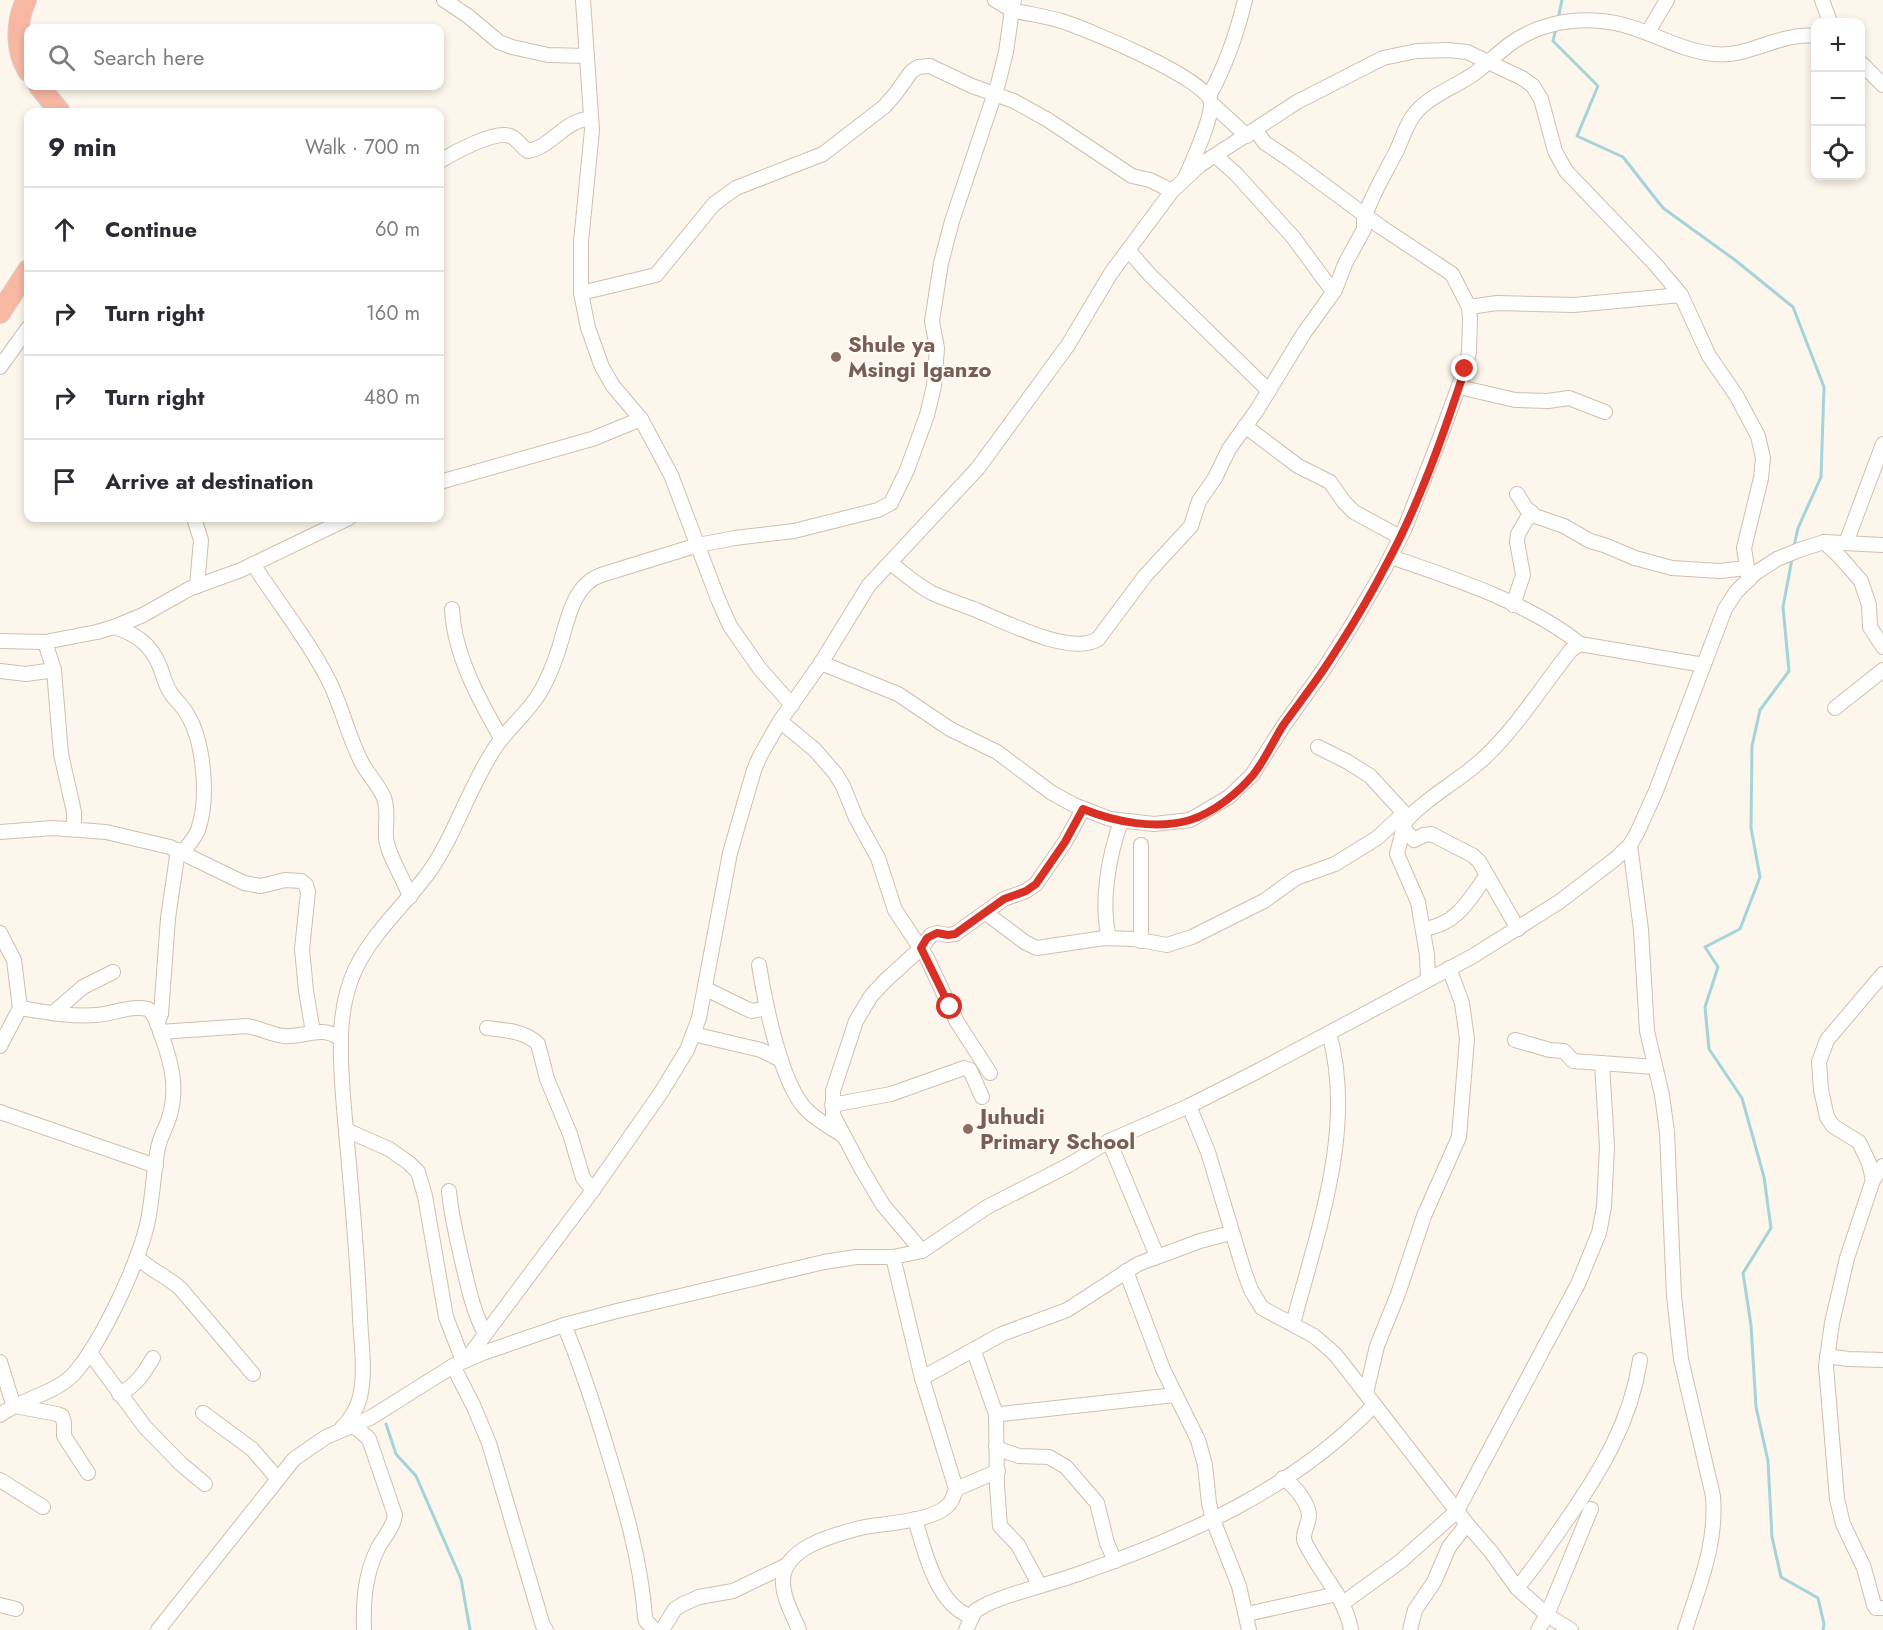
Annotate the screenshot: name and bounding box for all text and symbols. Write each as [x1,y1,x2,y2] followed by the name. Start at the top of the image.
[1811,18,1865,180] map controls
[1811,18,1865,72] button: +
[24,24,444,90] search box
[45,41,78,74] icon: search
[93,41,204,73] text: Search here
[1811,72,1865,126] button: −
[1811,126,1865,180] button: locate
[48,128,117,166] text: 9 min
[305,133,420,162] text: Walk · 700 m
[48,213,81,246] icon: ahead
[105,213,197,245] text: Continue
[375,215,420,244] text: 60 m
[48,297,81,330] icon: right
[105,297,205,329] text: Turn right
[366,299,420,328] text: 160 m
[848,328,992,385] place label: Shule ya Msingi Iganzo
[829,350,843,364] marker: Shule ya Msingi Iganzo
[1451,355,1477,381] route end
[48,381,81,414] icon: right
[105,381,205,413] text: Turn right
[364,383,420,412] text: 480 m
[48,465,81,498] icon: arrive
[105,465,314,497] text: Arrive at destination
[936,993,962,1019] route start
[976,1100,1135,1157] place label: Juhudi Primary School
[961,1122,975,1136] marker: Juhudi Primary School

